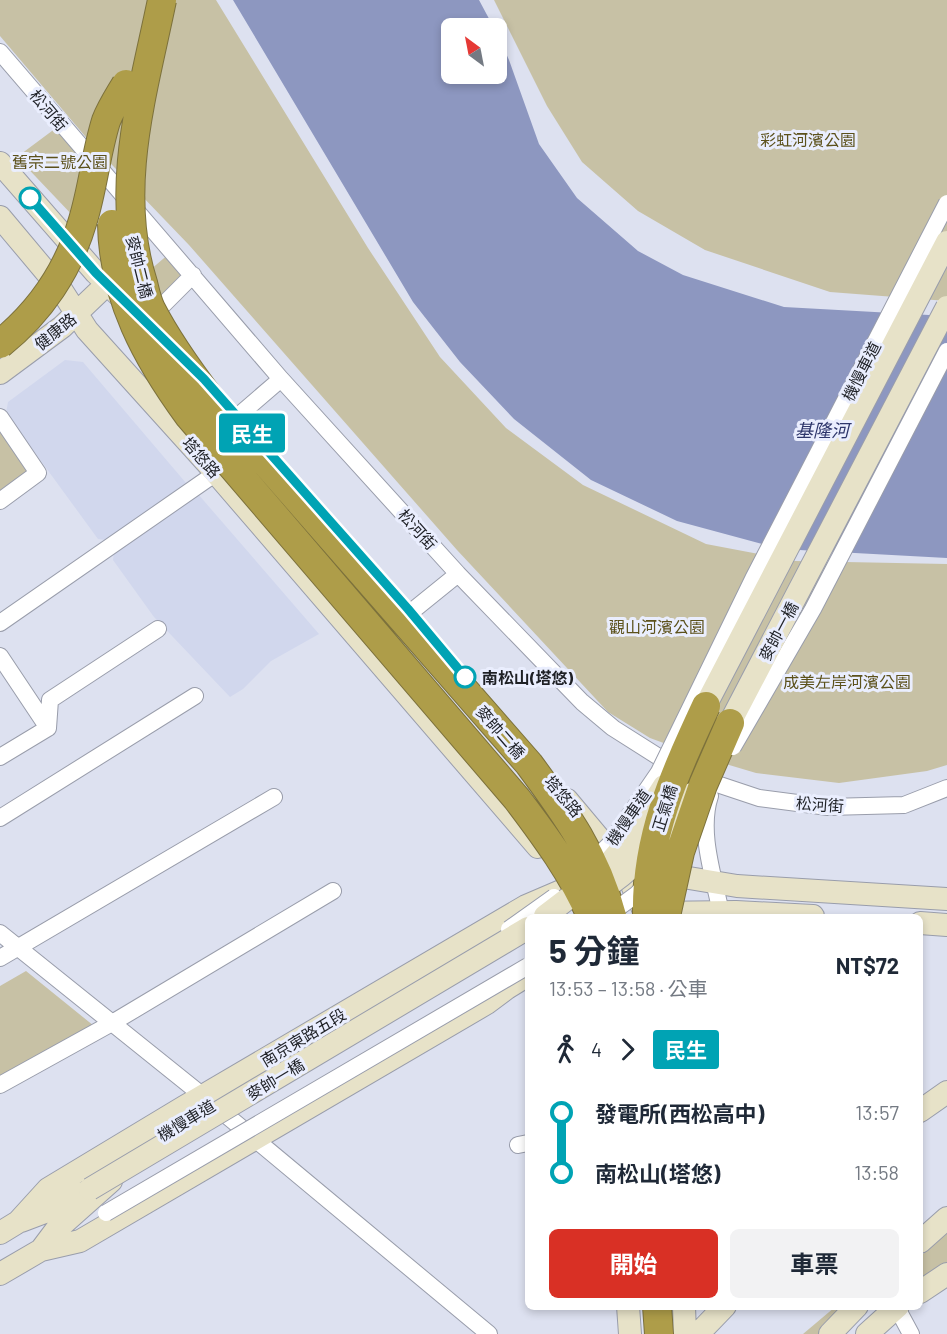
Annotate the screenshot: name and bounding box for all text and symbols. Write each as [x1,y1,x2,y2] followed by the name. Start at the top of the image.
[441,18,507,84] north arrow
[441,18,507,84] map controls
[26,86,72,134] street label: 松河街
[760,130,856,149] park label: 彩虹河濱公園
[12,152,108,171] park label: 舊宗二號公園
[19,187,41,209] unlabelled marker
[123,234,157,300] street label: 麥帥二橋
[30,309,80,353] street label: 健康路
[838,338,884,404] street label: 機慢車道
[225,414,279,452] line badge: 民生
[795,419,852,441] water label: 基隆河
[231,421,273,446] text: 民生
[179,433,225,481] street label: 塔悠路
[395,505,441,553] street label: 松河街
[755,598,801,664] street label: 麥帥一橋
[609,617,705,636] park label: 觀山河濱公園
[454,666,476,688] marker: 南松山(塔悠)
[482,668,574,687] place label: 南松山(塔悠)
[783,672,911,691] park label: 成美左岸河濱公園
[473,702,529,762] street label: 麥帥二橋
[541,772,587,820] street label: 塔悠路
[648,782,680,834] street label: 正氣橋
[602,785,654,849] street label: 機慢車道
[795,793,845,815] street label: 松河街
[549,930,639,970] text: 5 分鐘
[836,952,899,978] text: NT$72
[549,976,708,1000] text: 13:53 – 13:58 · 公車
[257,1004,349,1070] street label: 南京東路五段
[549,1033,582,1066] icon: walk
[611,1033,644,1066] icon: forward
[591,1037,602,1061] text: 4
[665,1037,707,1062] text: 民生
[243,1054,307,1104] street label: 麥帥一橋
[154,1095,218,1145] street label: 機慢車道
[595,1100,764,1126] text: 發電所(西松高中)
[855,1100,899,1124] text: 13:57
[595,1160,720,1186] text: 南松山(塔悠)
[854,1160,899,1184] text: 13:58
[549,1229,718,1298] button: 開始
[730,1229,899,1298] button: 車票

